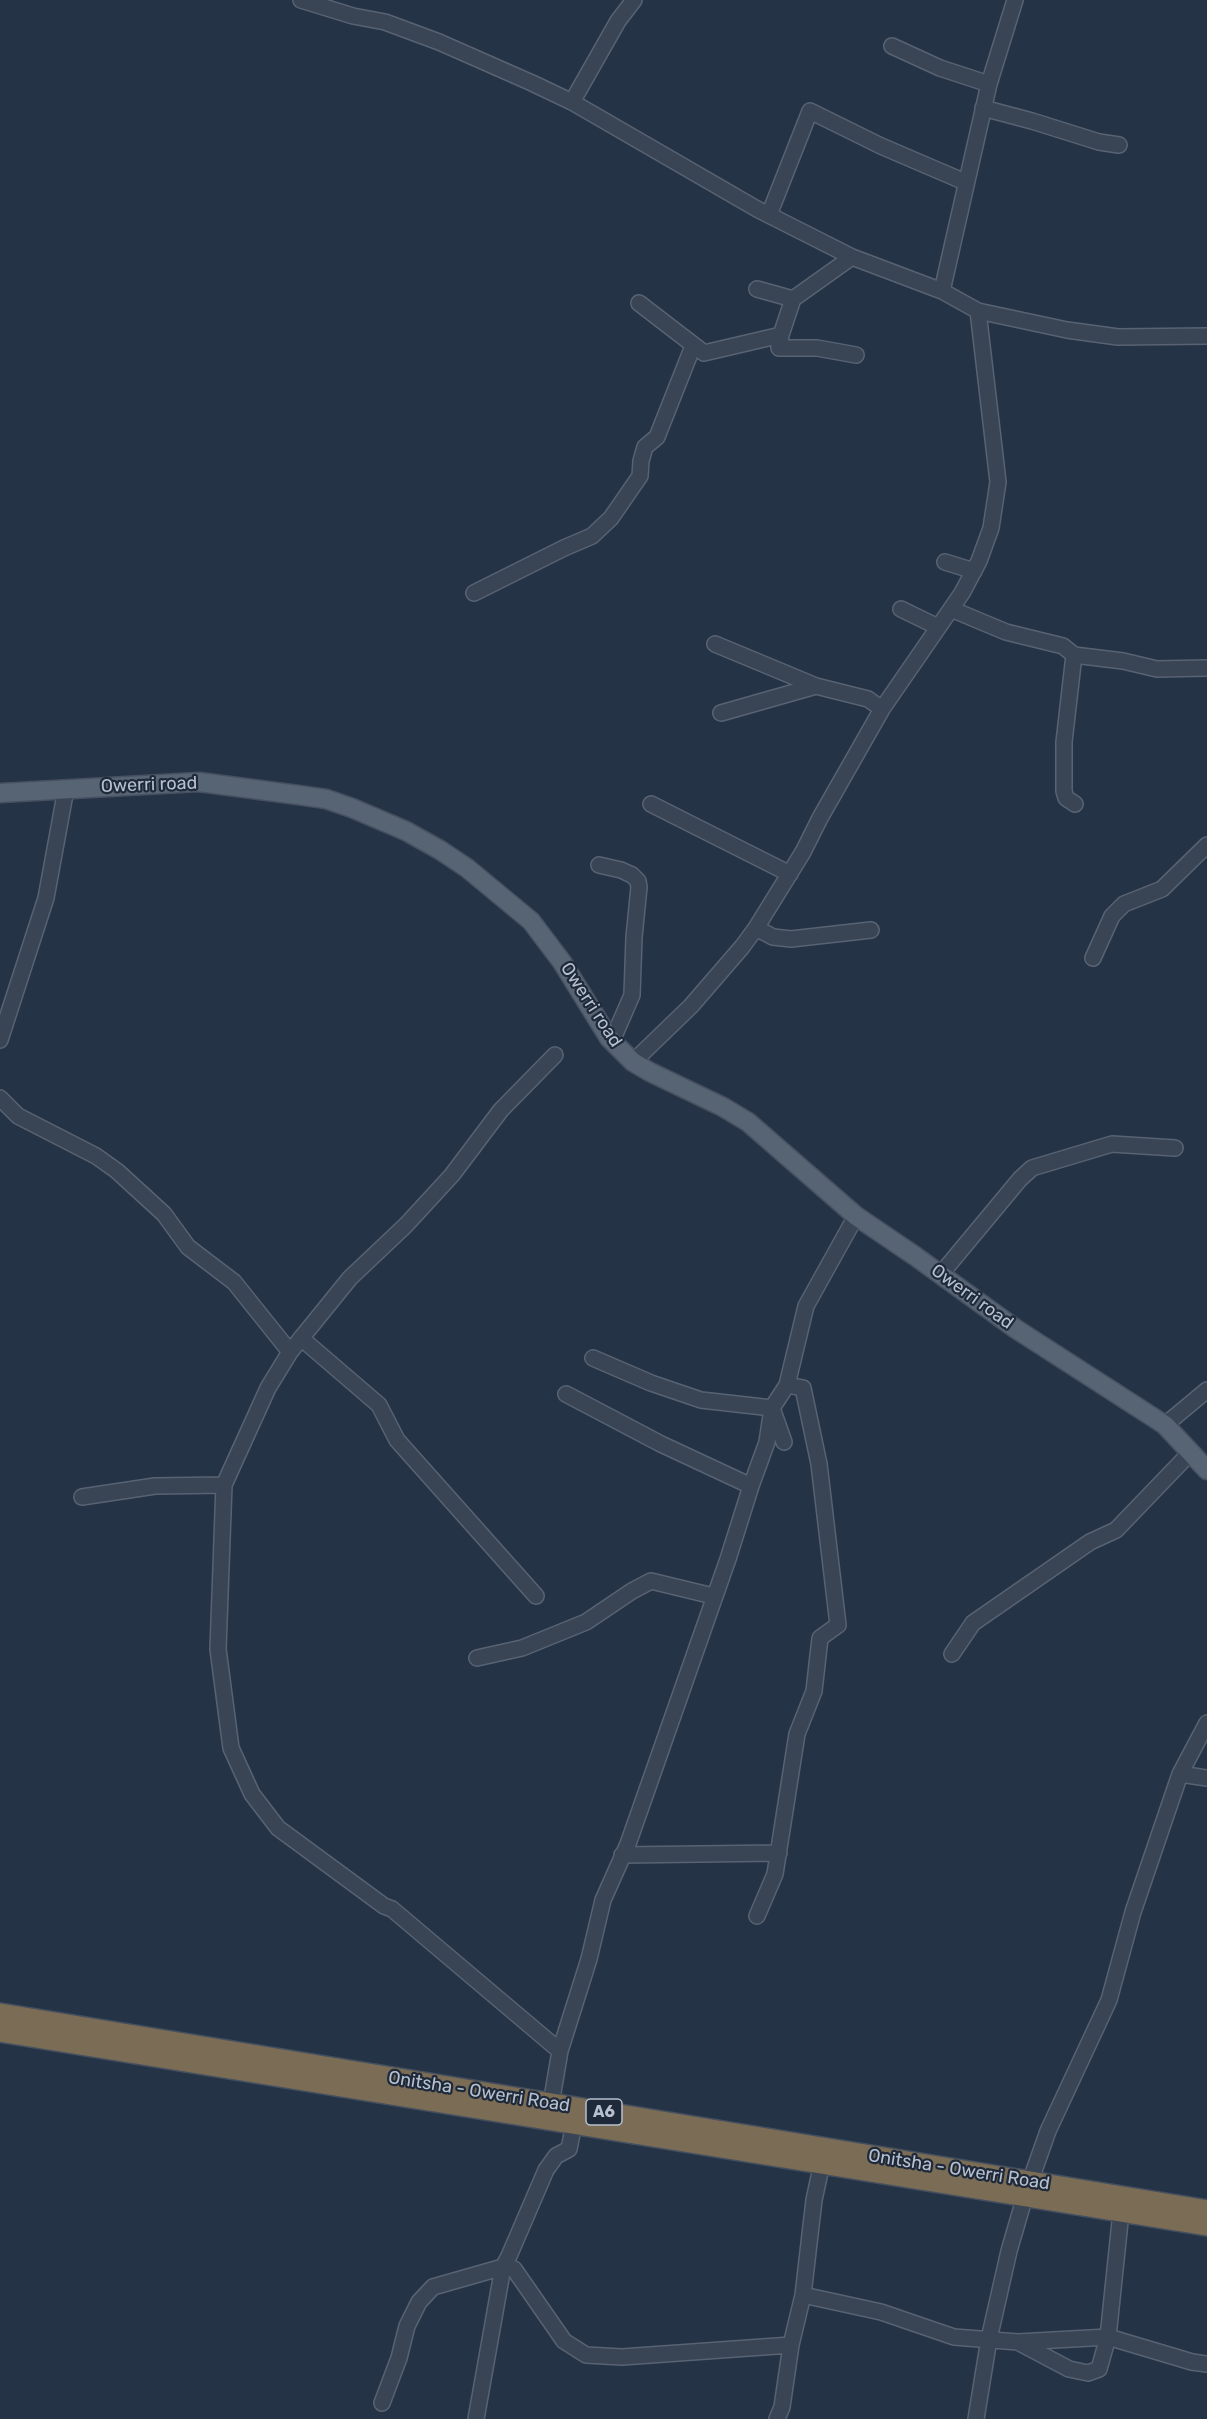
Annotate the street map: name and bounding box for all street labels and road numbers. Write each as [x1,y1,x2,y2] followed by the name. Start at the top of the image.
[100,773,198,797] street label: Owerri road
[556,959,626,1051] street label: Owerri road
[927,1260,1017,1334] street label: Owerri road
[387,2067,571,2117] street label: Onitsha - Owerri Road
[586,2099,622,2125] road number: A6
[867,2145,1051,2195] street label: Onitsha - Owerri Road

